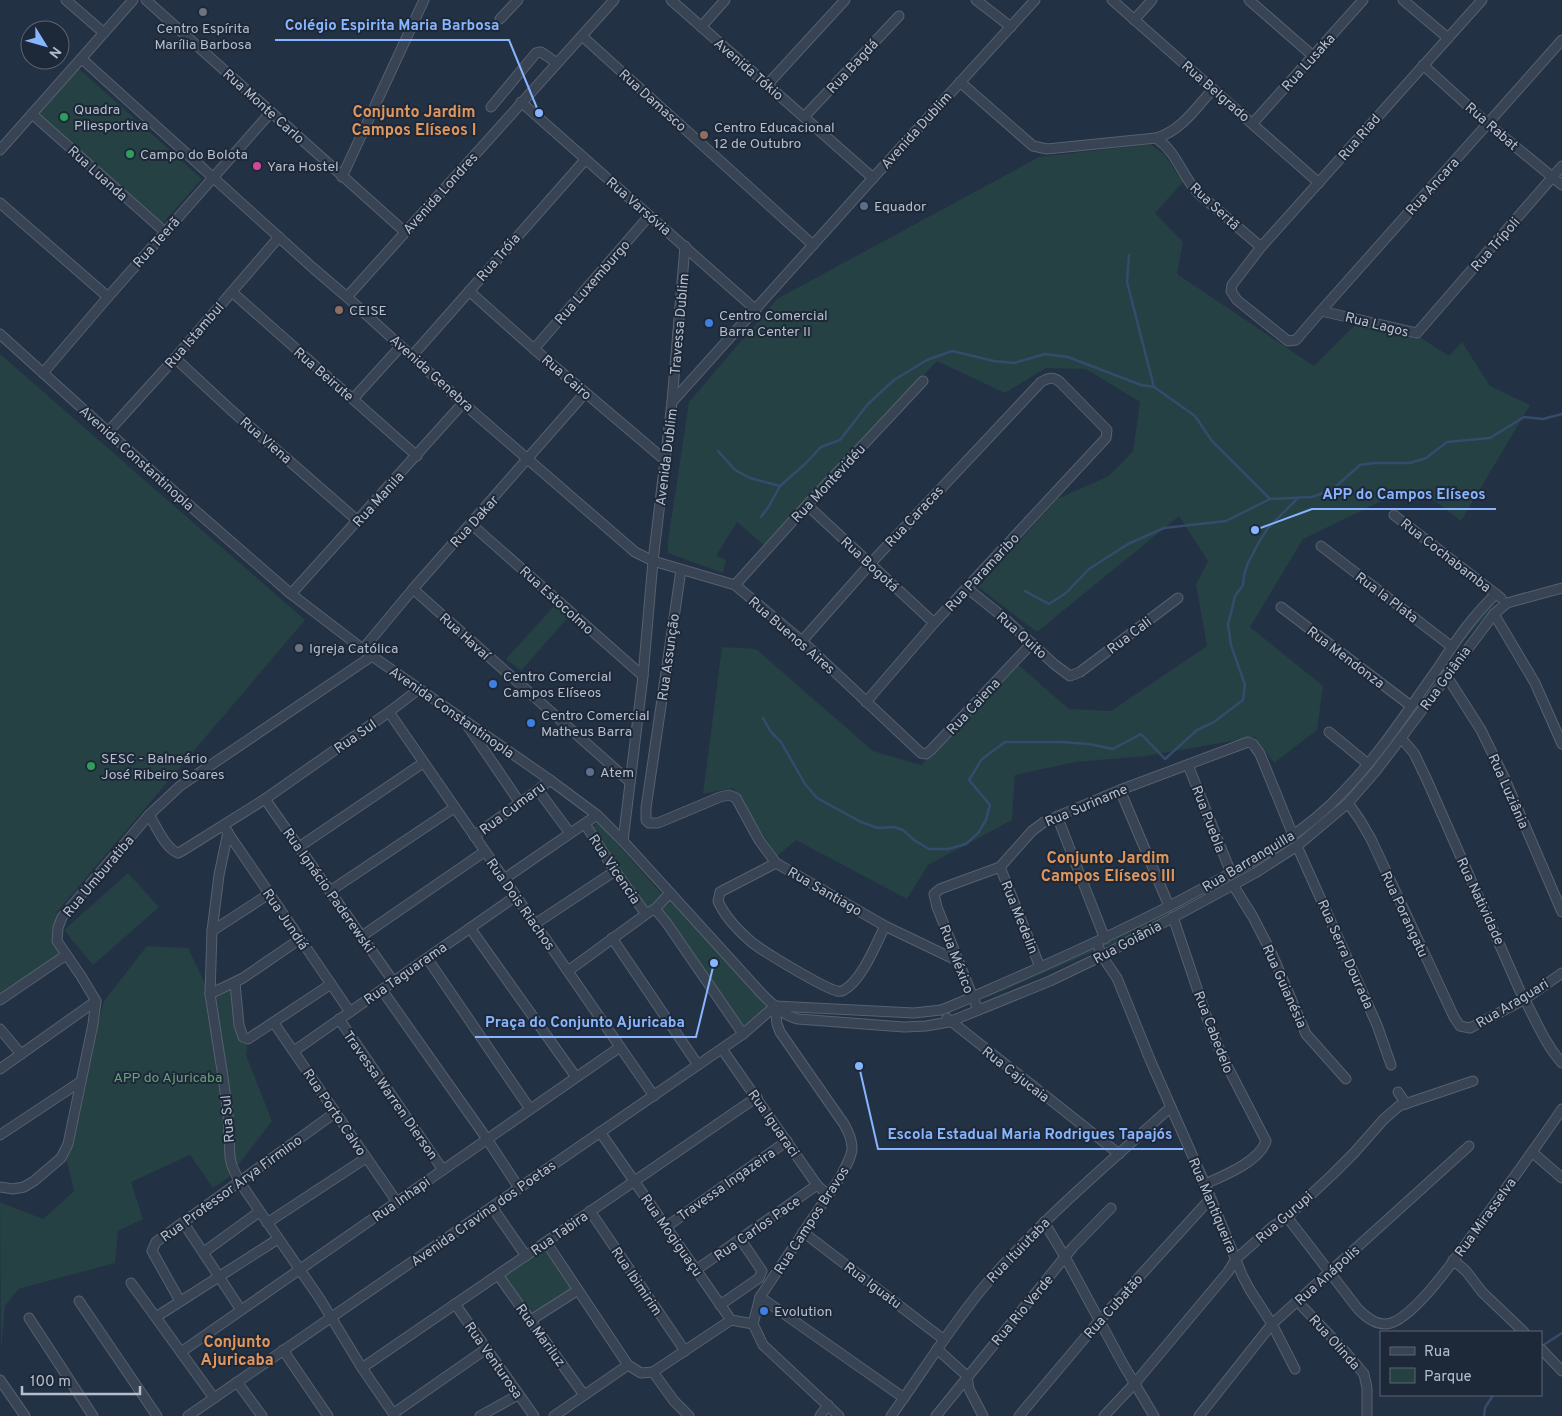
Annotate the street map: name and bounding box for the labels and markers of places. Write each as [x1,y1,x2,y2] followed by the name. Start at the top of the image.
[197,6,209,18] marker: Centro Espírita Marília Barbosa
[275,10,509,40] callout: Colégio Espirita Maria Barbosa
[154,21,252,54] place label: Centro Espírita Marília Barbosa
[74,102,148,135] place label: Quadra Pliesportiva
[58,111,70,123] marker: Quadra Pliesportiva
[714,120,835,153] place label: Centro Educacional 12 de Outubro
[698,129,710,141] marker: Centro Educacional 12 de Outubro
[140,147,248,164] place label: Campo do Bolota
[124,148,136,160] marker: Campo do Bolota
[267,159,339,176] place label: Yara Hostel
[251,160,263,172] marker: Yara Hostel
[874,199,927,216] place label: Equador
[858,200,870,212] marker: Equador
[349,303,387,320] place label: CEISE
[333,304,345,316] marker: CEISE
[719,308,828,341] place label: Centro Comercial Barra Center II
[703,317,715,329] marker: Centro Comercial Barra Center II
[1312,479,1496,509] callout: APP do Campos Elíseos
[309,641,398,658] place label: Igreja Católica
[293,642,305,654] marker: Igreja Católica
[503,669,612,702] place label: Centro Comercial Campos Elíseos
[487,678,499,690] marker: Centro Comercial Campos Elíseos
[541,708,650,741] place label: Centro Comercial Matheus Barra
[525,717,537,729] marker: Centro Comercial Matheus Barra
[101,751,225,784] place label: SESC - Balneário José Ribeiro Soares
[85,760,97,772] marker: SESC - Balneário José Ribeiro Soares
[600,765,634,782] place label: Atem
[584,766,596,778] marker: Atem
[475,1007,696,1037] callout: Praça do Conjunto Ajuricaba
[878,1119,1183,1149] callout: Escola Estadual Maria Rodrigues Tapajós
[774,1304,832,1321] place label: Evolution
[758,1305,770,1317] marker: Evolution

